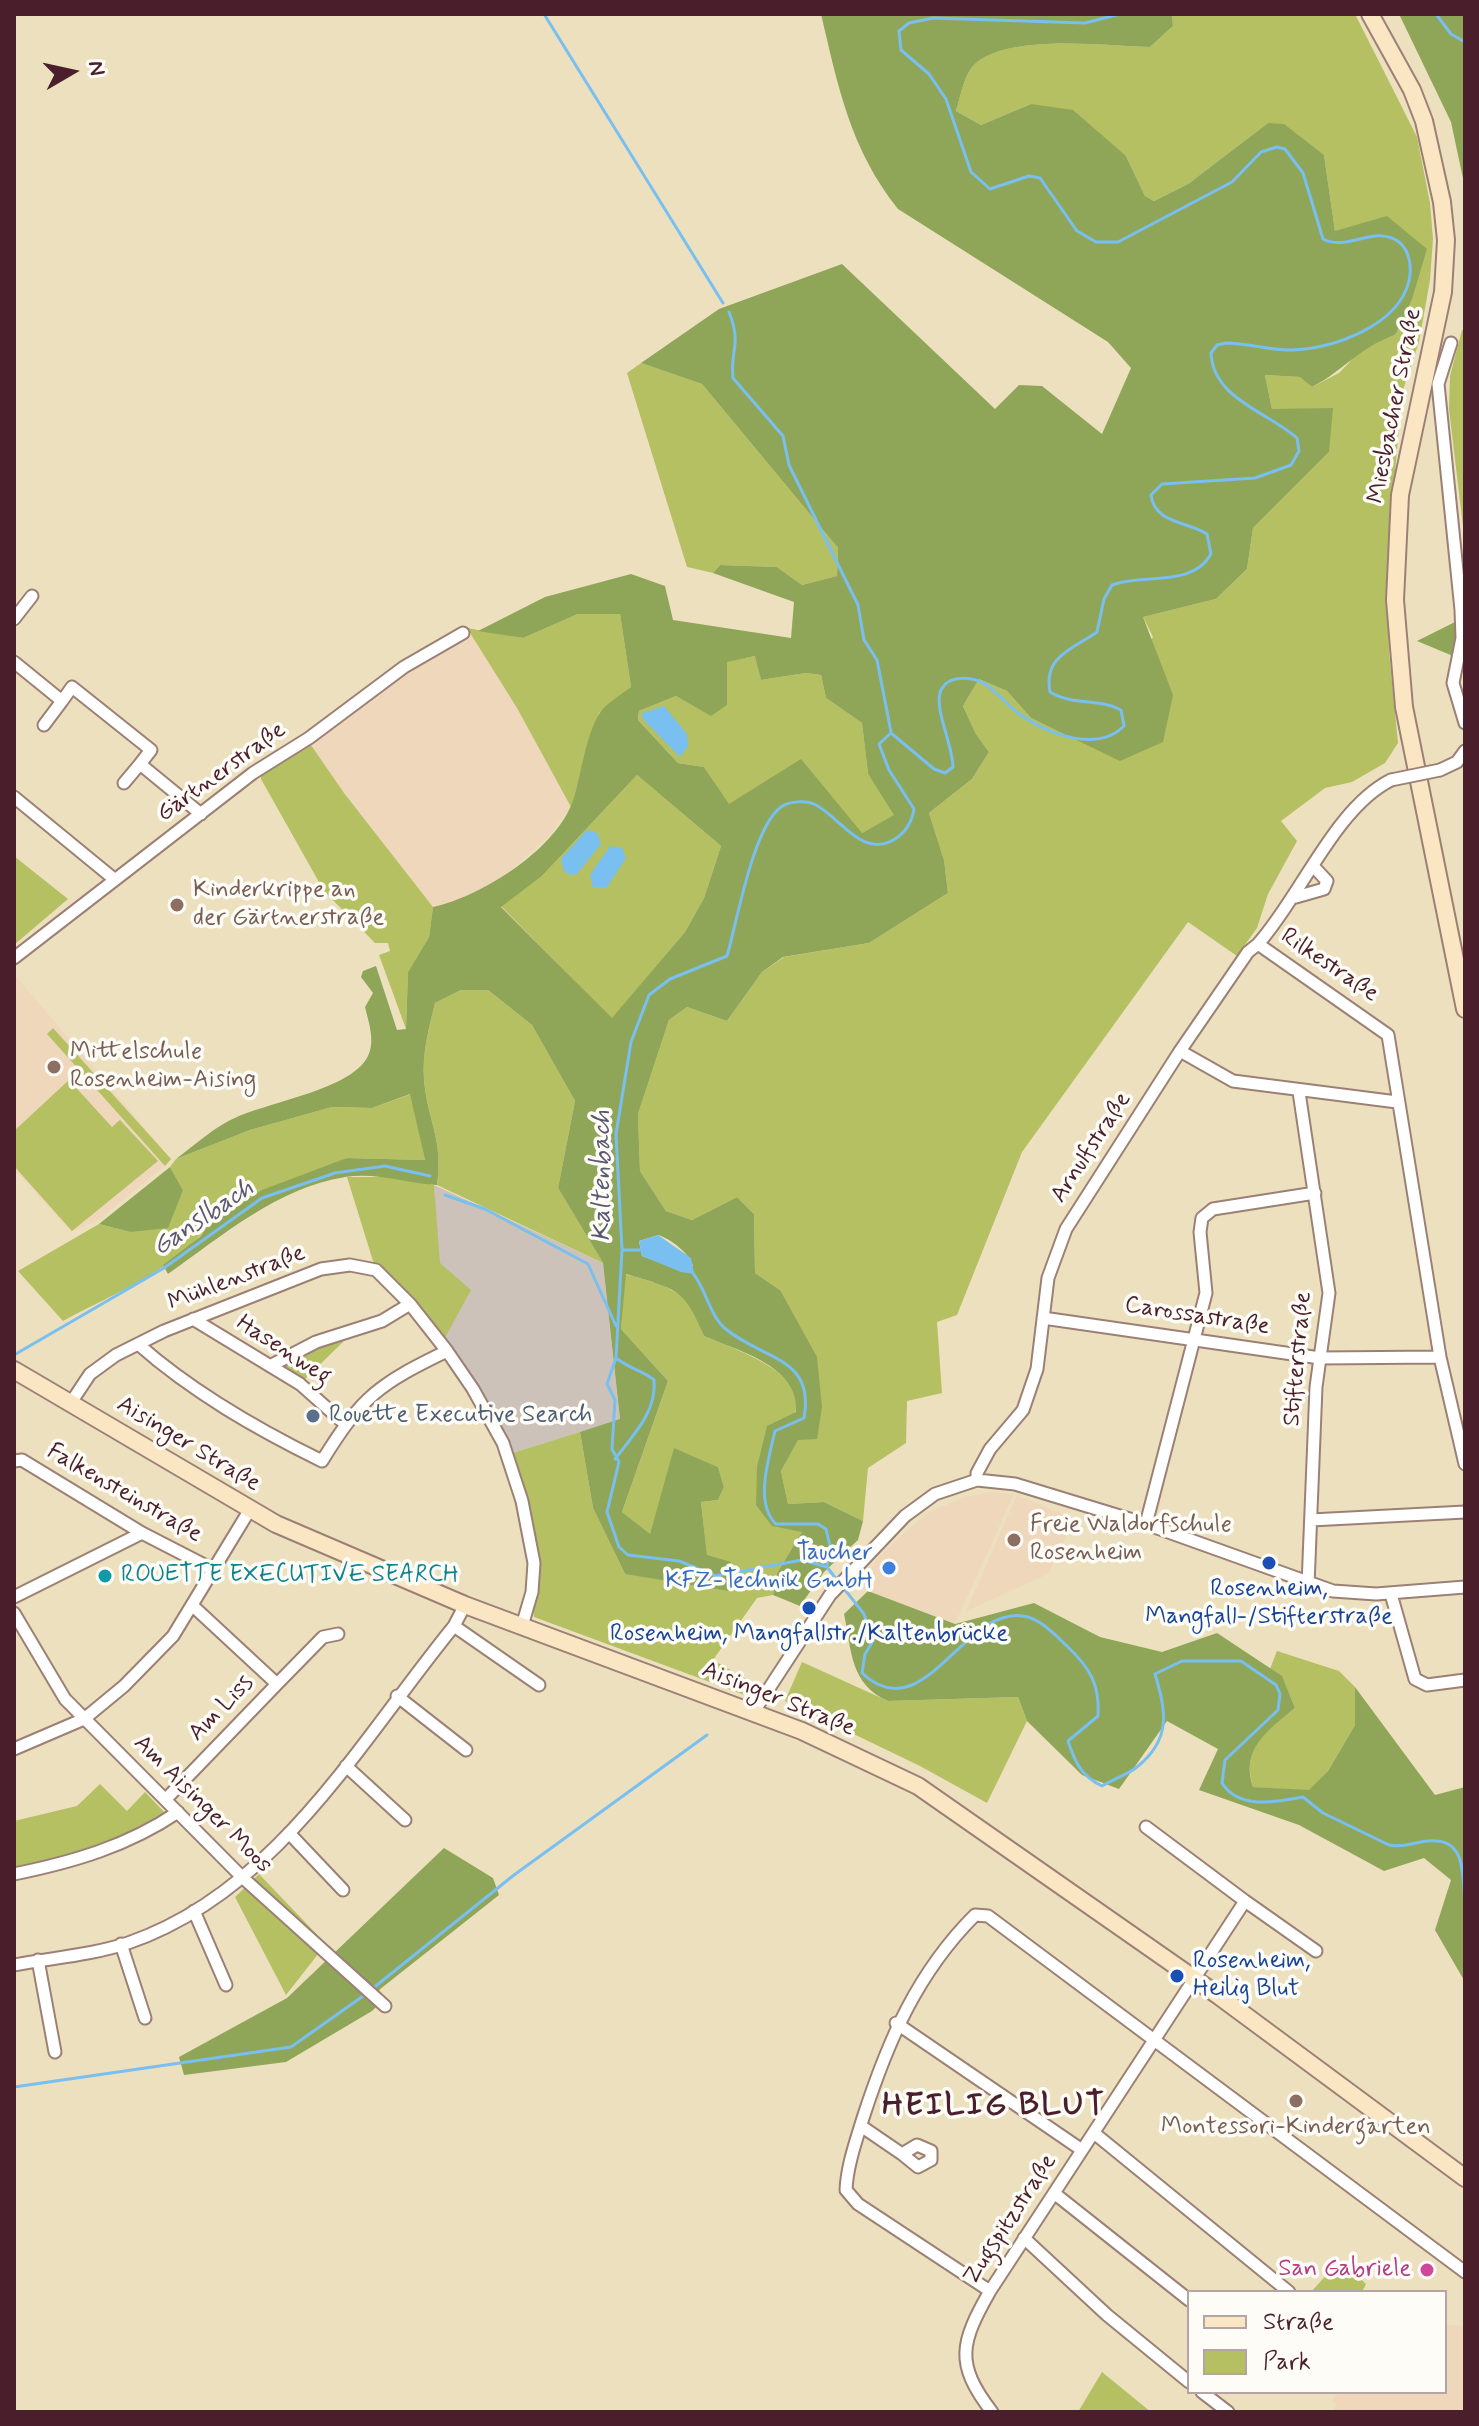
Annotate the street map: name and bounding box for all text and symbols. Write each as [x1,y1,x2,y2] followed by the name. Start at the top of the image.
[32,32,112,112] north arrow
[81,59,111,78] text: N
[1363,306,1429,506] street label: Miesbacher Straße
[152,717,292,829] street label: Gärtnerstraße
[193,877,384,933] place label: Kinderkrippe an der Gärtnerstraße
[168,896,186,914] marker: Kinderkrippe an der Gärtnerstraße
[1275,923,1383,1009] street label: Rilkestraße
[70,1039,256,1095] place label: Mittelschule Rosenheim-Aising
[45,1058,63,1076] marker: Mittelschule Rosenheim-Aising
[1046,1087,1138,1209] street label: Arnulfstraße
[588,1110,620,1242] water label: Kaltenbach
[148,1174,260,1264] water label: Ganslbach
[164,1240,310,1318] street label: Mühlenstraße
[1279,1290,1319,1428] street label: Stifterstraße
[1123,1291,1271,1343] street label: Carossastraße
[230,1310,336,1392] street label: Hasenweg
[111,1391,265,1499] street label: Aisinger Straße
[329,1402,592,1430] place label: Rouette Executive Search
[304,1407,322,1425] marker: Rouette Executive Search
[41,1438,207,1550] street label: Falkensteinstraße
[1030,1512,1232,1568] place label: Freie Waldorfschule Rosenheim
[1005,1531,1023,1549] marker: Freie Waldorfschule Rosenheim
[665,1540,873,1596] place label: Taucher KFZ-Technik GmbH
[1260,1554,1278,1572] marker: Rosenheim, Mangfall-/Stifterstraße
[880,1559,898,1577] marker: Taucher KFZ-Technik GmbH
[121,1562,459,1590] place label: ROUETTE EXECUTIVE SEARCH
[96,1567,114,1585] marker: ROUETTE EXECUTIVE SEARCH
[1145,1576,1393,1632] place label: Rosenheim, Mangfall-/Stifterstraße
[800,1599,818,1617] marker: Rosenheim, Mangfallstr./Kaltenbrücke
[610,1621,1008,1649] place label: Rosenheim, Mangfallstr./Kaltenbrücke
[697,1656,859,1744] street label: Aisinger Straße
[183,1670,261,1748] street label: Am Liss
[127,1730,277,1880] street label: Am Aisinger Moos
[1193,1948,1310,2004] place label: Rosenheim, Heilig Blut
[1168,1967,1186,1985] marker: Rosenheim, Heilig Blut
[886,2088,1102,2126] district label: HEILIG BLUT
[1287,2092,1305,2110] marker: Montessori-Kindergarten
[1161,2114,1431,2142] place label: Montessori-Kindergarten
[958,2149,1064,2291] street label: Zugspitzstraße
[1278,2256,1411,2284] place label: San Gabriele
[1418,2261,1436,2279] marker: San Gabriele
[1187,2290,1447,2394] legend
[1263,2307,1334,2338] text: Straße
[1263,2347,1311,2378] text: Park

